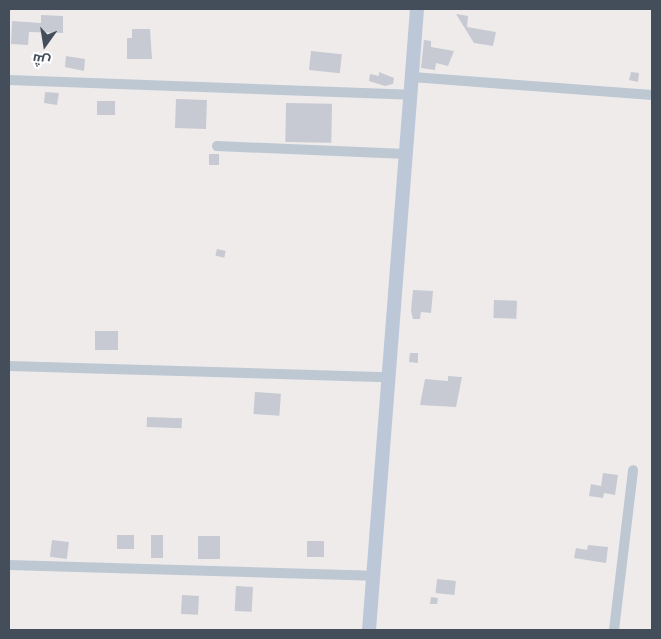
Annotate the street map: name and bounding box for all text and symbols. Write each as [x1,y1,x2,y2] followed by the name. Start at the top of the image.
[20,20,70,70] north arrow
[31,49,52,71] text: ش

